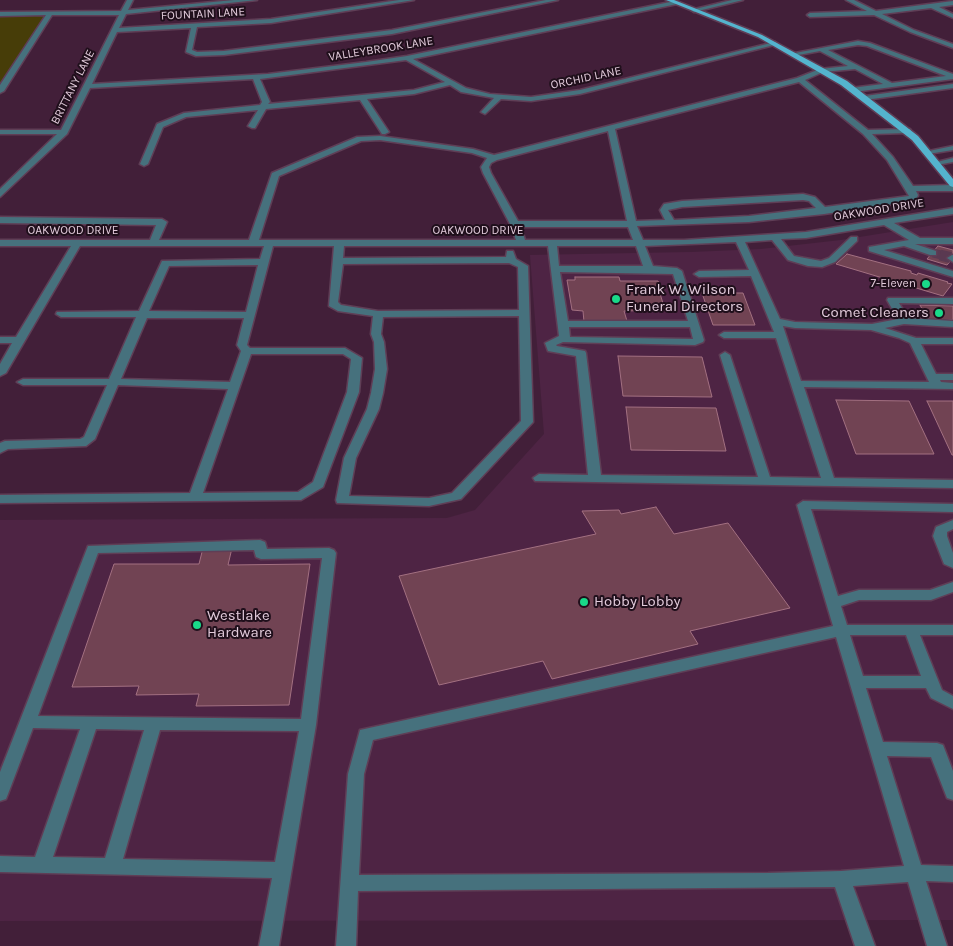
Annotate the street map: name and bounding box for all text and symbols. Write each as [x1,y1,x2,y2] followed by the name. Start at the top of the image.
[161,5,245,23] street label: FOUNTAIN LANE
[328,34,434,64] street label: VALLEYBROOK LANE
[48,47,98,127] street label: BRITTANY LANE
[549,63,623,93] street label: ORCHID LANE
[833,196,925,224] street label: OAKWOOD DRIVE
[27,224,119,238] street label: OAKWOOD DRIVE
[432,224,524,238] street label: OAKWOOD DRIVE
[870,277,916,291] place label: 7-Eleven
[920,278,932,290] marker: 7-Eleven
[626,281,743,316] place label: Frank W. Wilson Funeral Directors
[610,293,622,305] marker: Frank W. Wilson Funeral Directors
[821,304,929,322] place label: Comet Cleaners
[933,307,945,319] marker: Comet Cleaners
[594,593,681,611] place label: Hobby Lobby
[578,596,590,608] marker: Hobby Lobby
[207,607,272,642] place label: Westlake Hardware
[191,619,203,631] marker: Westlake Hardware

